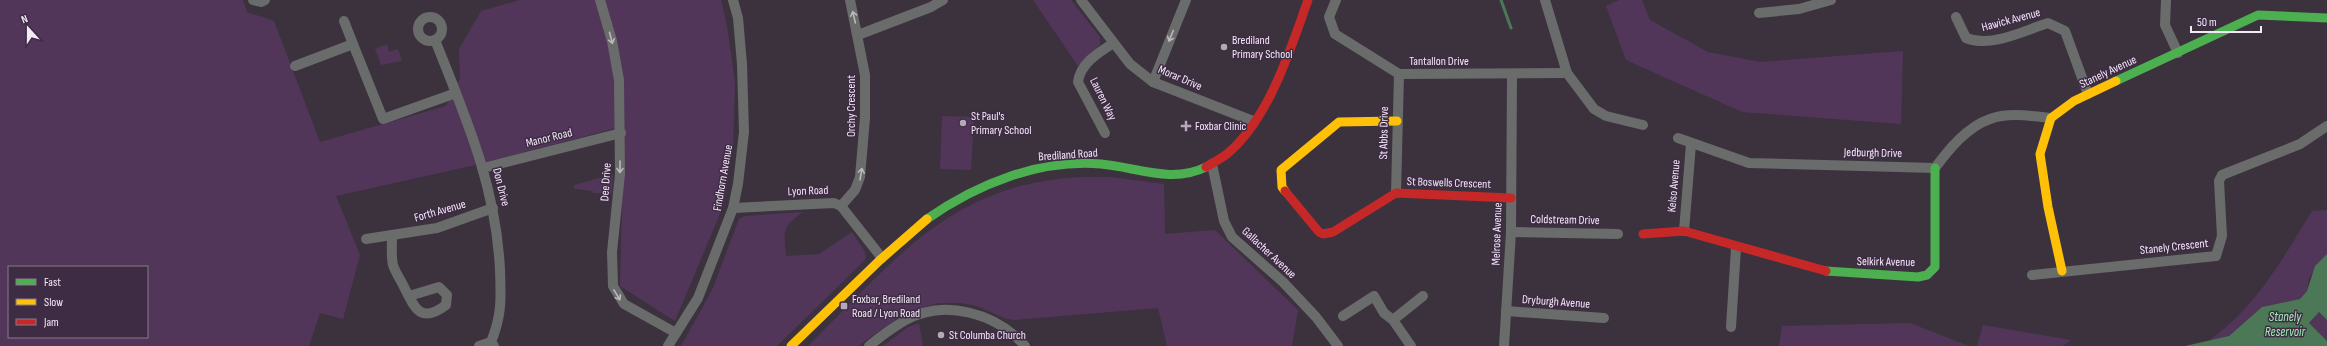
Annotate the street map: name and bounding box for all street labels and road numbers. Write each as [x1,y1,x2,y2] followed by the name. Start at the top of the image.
[1980,5,2042,35] street label: Hawick Avenue
[2077,52,2139,92] street label: Stanely Avenue
[1409,54,1469,69] street label: Tantallon Drive
[1156,62,1204,94] street label: Morar Drive
[844,75,859,137] street label: Orchy Crescent
[1086,75,1120,123] street label: Lauren Way
[1376,106,1392,160] street label: St Abbs Drive
[524,125,574,151] street label: Manor Road
[710,144,736,212] street label: Findhorn Avenue
[1038,145,1098,165] street label: Brediland Road
[1843,145,1902,161] street label: Jedburgh Drive
[1664,159,1684,213] street label: Kelso Avenue
[597,162,615,202] street label: Dee Drive
[489,166,513,208] street label: Don Drive
[1407,174,1492,192] street label: St Boswells Crescent
[787,183,829,199] street label: Lyon Road
[412,196,468,226] street label: Forth Avenue
[1488,202,1506,266] street label: Melrose Avenue
[1530,212,1600,228] street label: Coldstream Drive
[1239,224,1300,282] street label: Gallacher Avenue
[2139,236,2209,258] street label: Stanely Crescent
[1857,254,1915,270] street label: Selkirk Avenue
[1521,292,1591,312] street label: Dryburgh Avenue

